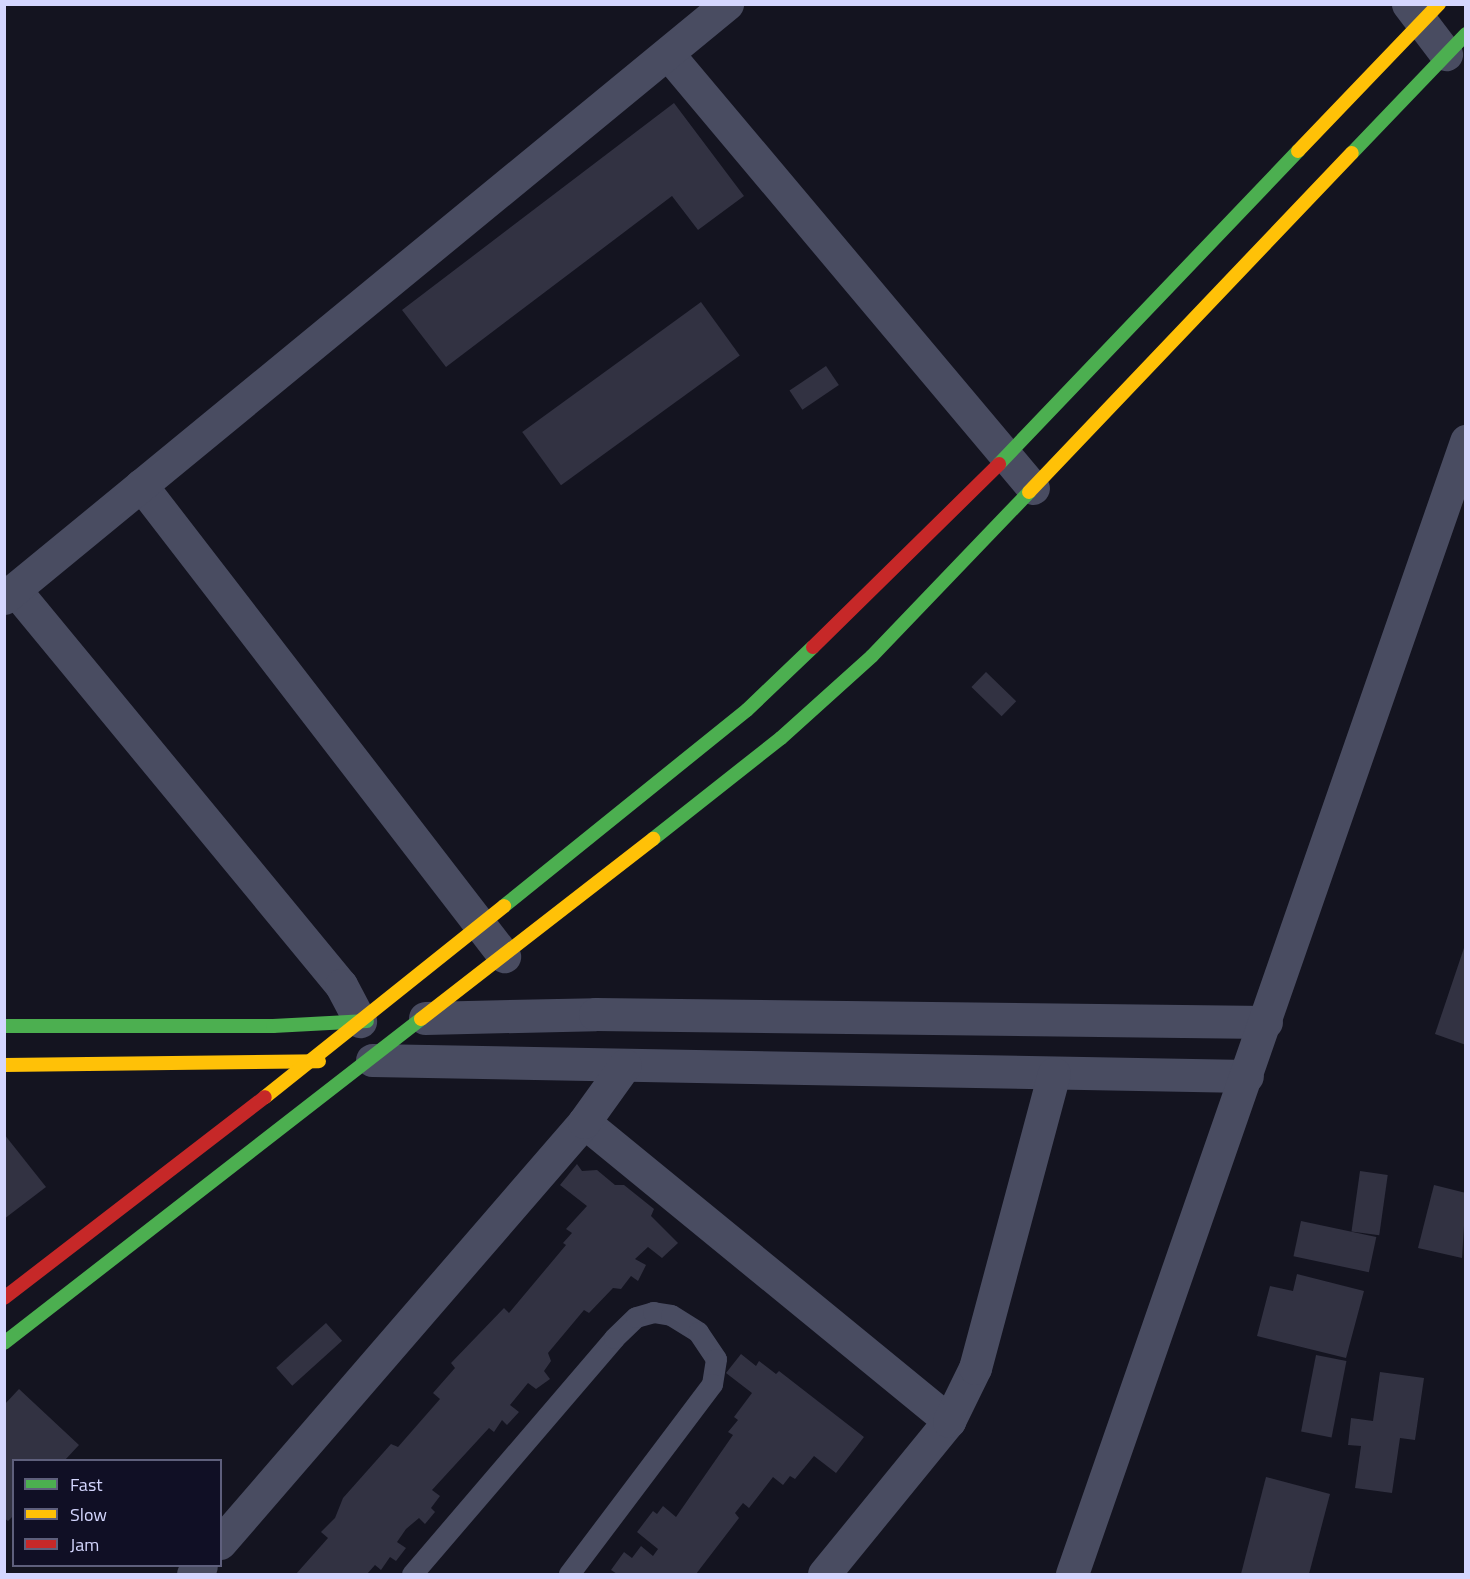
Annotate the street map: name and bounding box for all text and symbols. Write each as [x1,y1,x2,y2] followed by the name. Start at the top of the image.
[12,1459,222,1567] legend
[70,1471,103,1498] text: Fast
[70,1501,107,1528] text: Slow
[70,1531,99,1558] text: Jam

